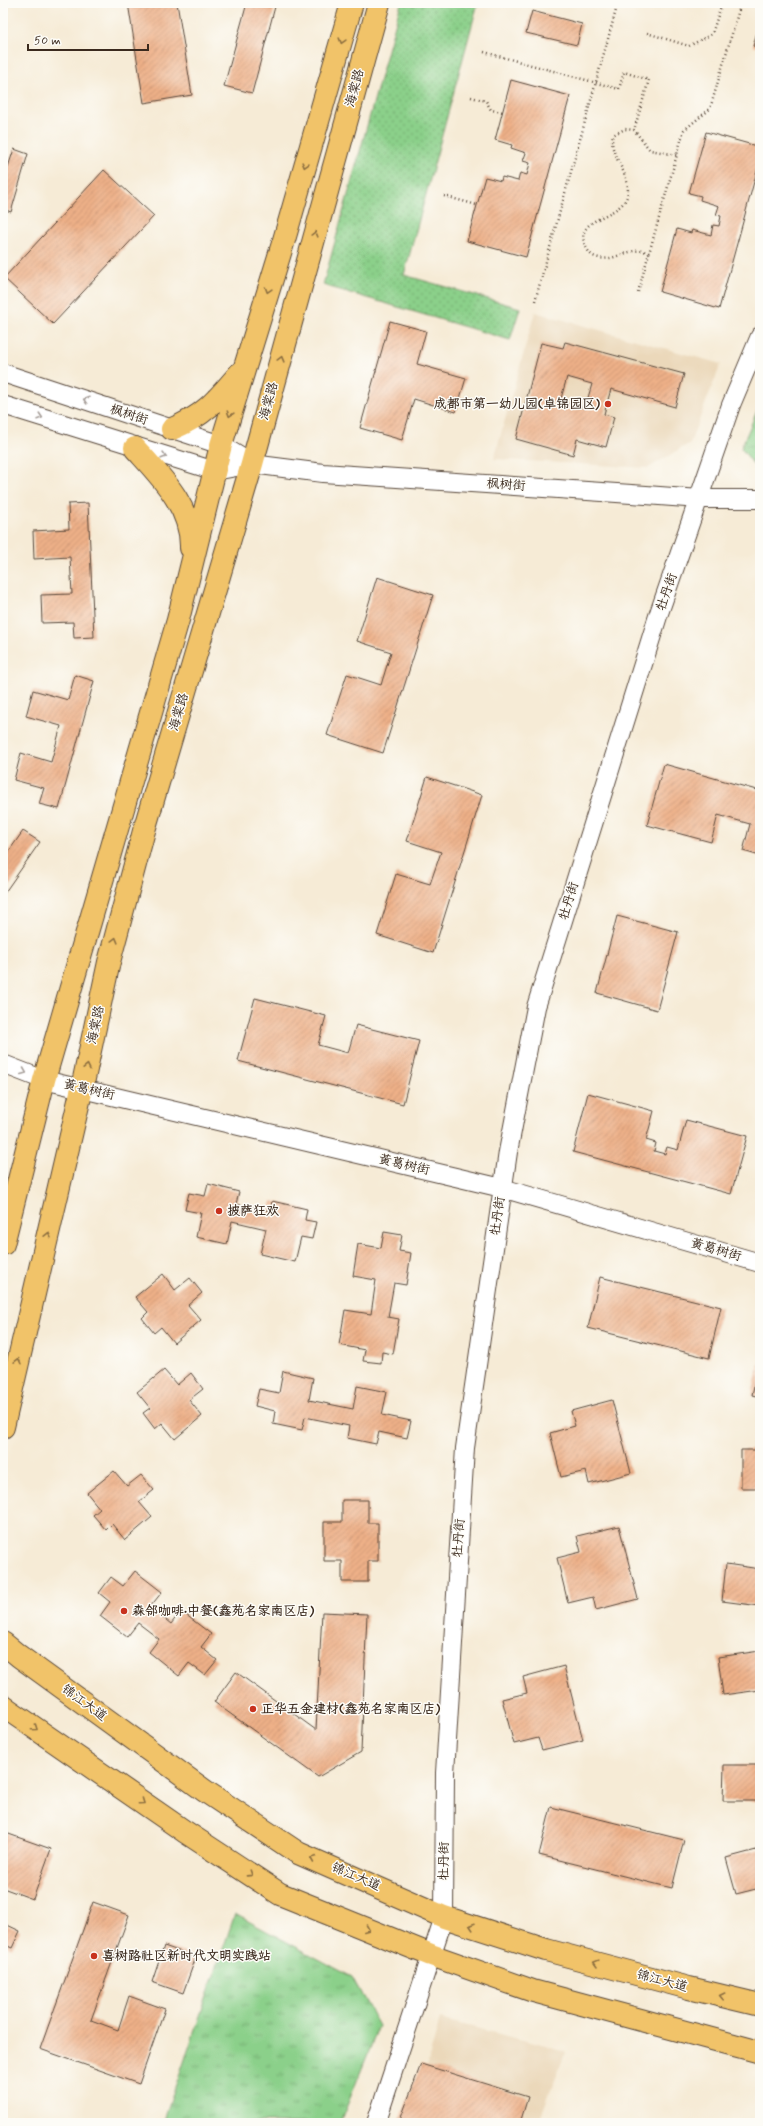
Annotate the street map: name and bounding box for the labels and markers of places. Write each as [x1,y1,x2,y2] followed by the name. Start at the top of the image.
[434,396,600,413] place label: 成都市第一幼儿园(卓锦园区)
[603,399,613,409] marker: 成都市第一幼儿园(卓锦园区)
[227,1203,279,1220] place label: 披萨狂欢
[214,1206,224,1216] marker: 披萨狂欢
[132,1603,315,1620] place label: 森邻咖啡·中餐(鑫苑名家南区店)
[119,1606,129,1616] marker: 森邻咖啡·中餐(鑫苑名家南区店)
[261,1701,441,1718] place label: 正华五金建材(鑫苑名家南区店)
[248,1704,258,1714] marker: 正华五金建材(鑫苑名家南区店)
[102,1948,271,1965] place label: 喜树路社区新时代文明实践站
[89,1951,99,1961] marker: 喜树路社区新时代文明实践站

